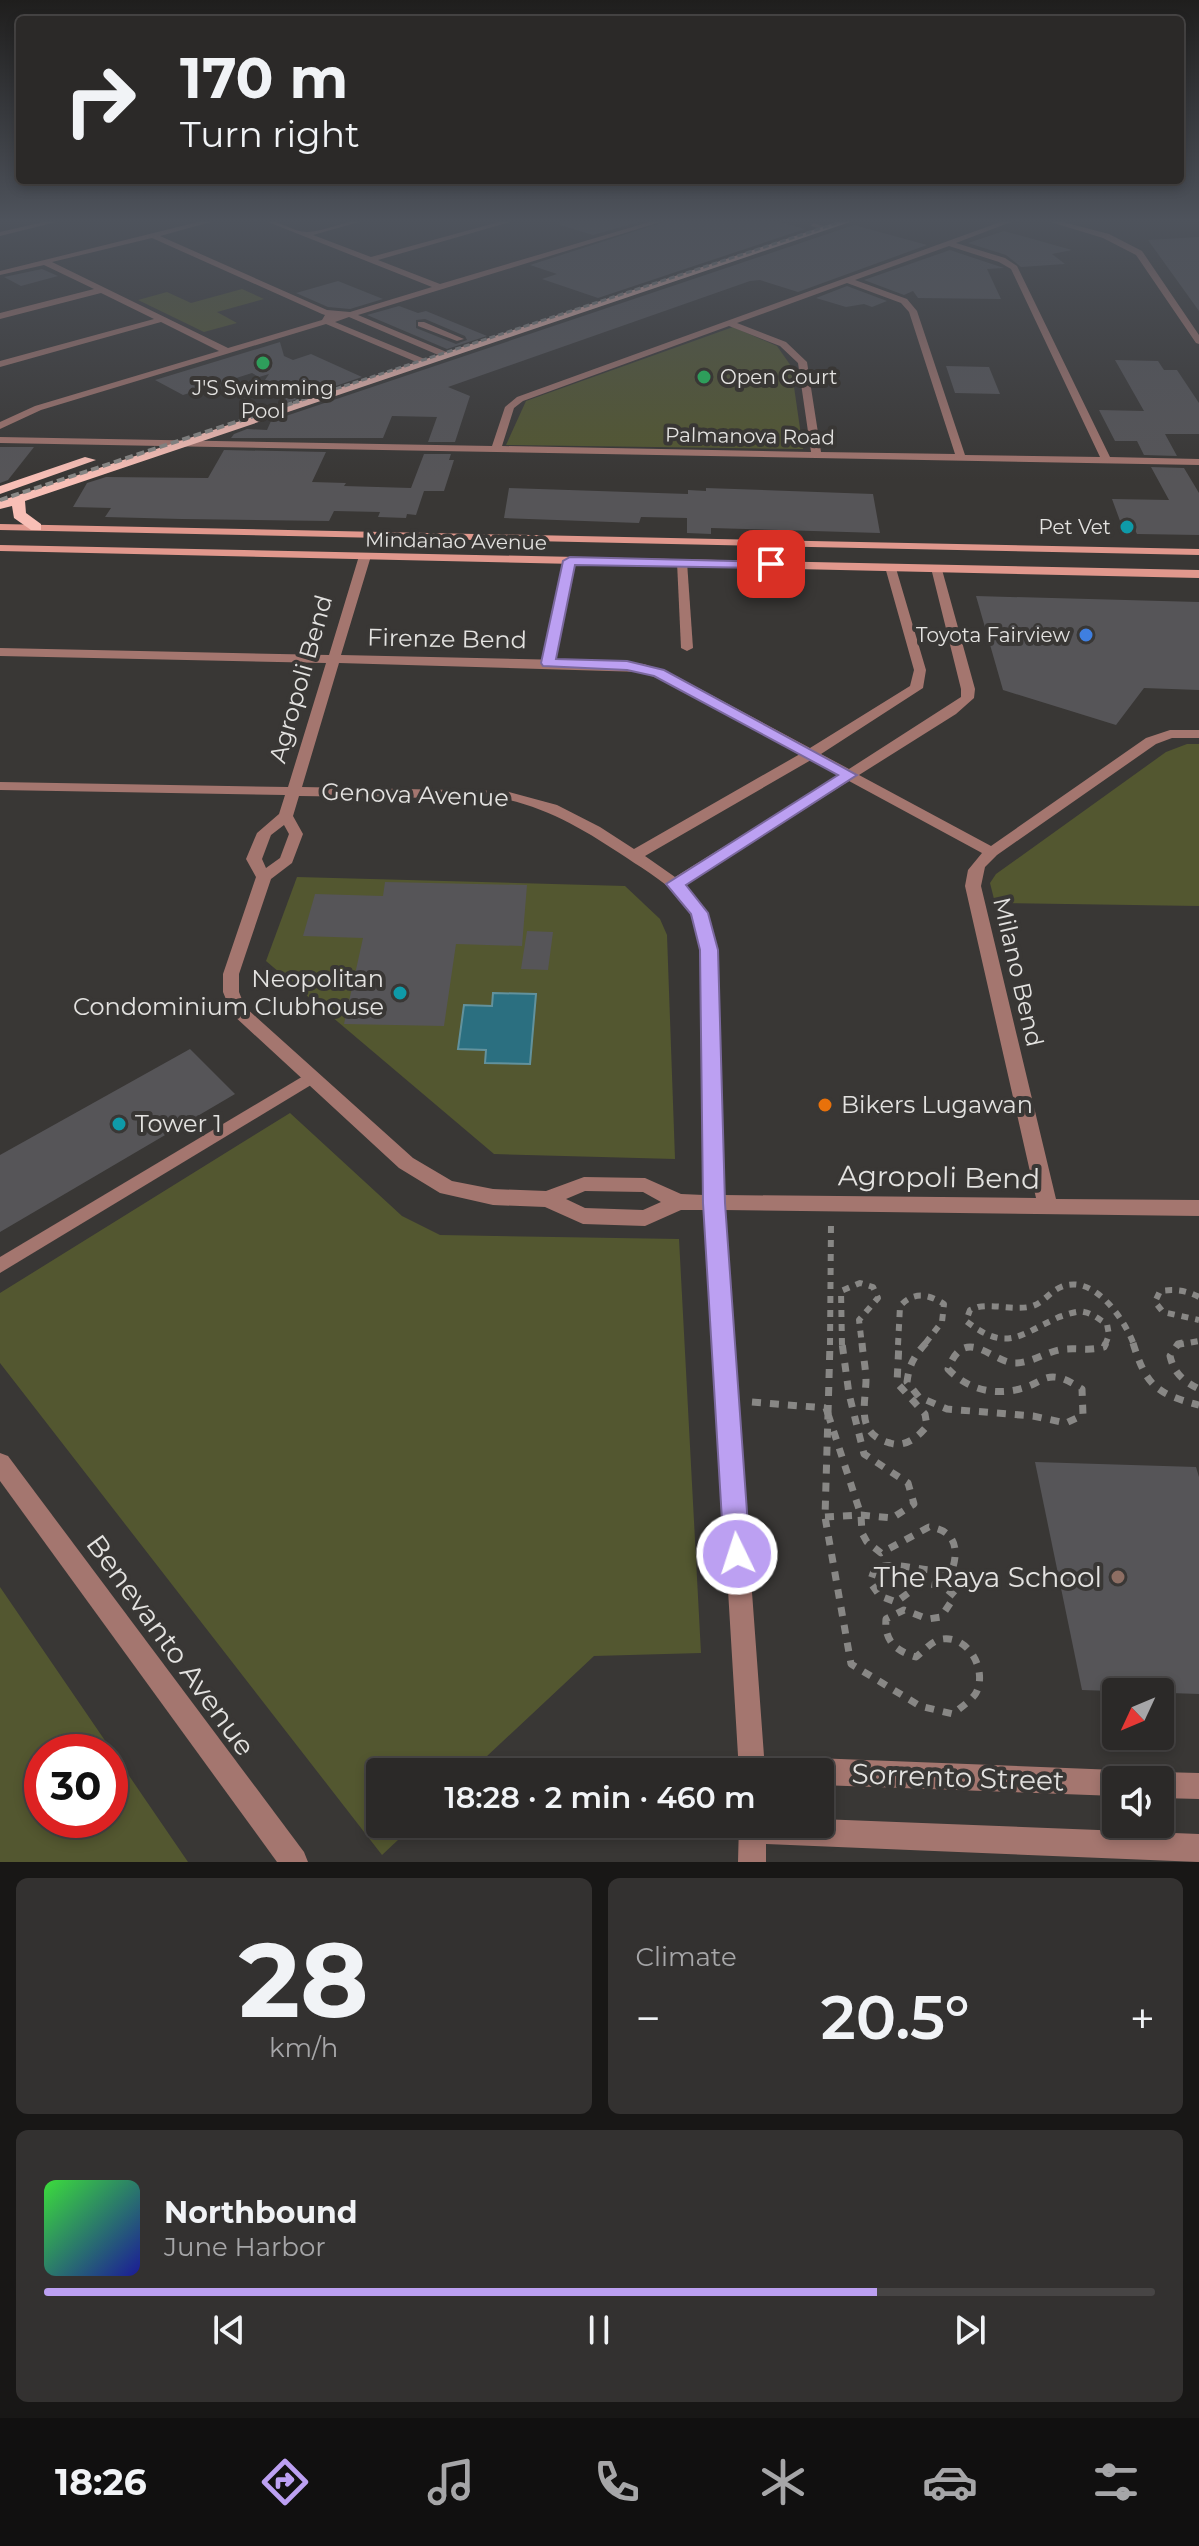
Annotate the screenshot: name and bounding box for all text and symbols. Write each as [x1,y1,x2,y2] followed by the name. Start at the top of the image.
[180,44,348,112] text: 170 m
[48,48,152,152] icon: right
[180,112,360,156] text: Turn right
[254,354,272,372] marker: J'S Swimming Pool
[720,365,837,389] place label: Open Court
[695,368,713,386] marker: Open Court
[191,376,334,423] place label: J'S Swimming Pool
[665,423,835,449] street label: Palmanova Road
[1038,515,1111,539] place label: Pet Vet
[1118,518,1136,536] marker: Pet Vet
[365,527,547,555] street label: Mindanao Avenue
[737,530,805,598] pin
[749,542,793,586] icon: arrive
[263,591,338,766] street label: Agropoli Bend
[367,623,527,654] street label: Firenze Bend
[916,623,1070,647] place label: Toyota Fairview
[1077,626,1095,644] marker: Toyota Fairview
[321,777,509,812] street label: Genova Avenue
[987,894,1050,1050] street label: Milano Bend
[73,964,384,1021] place label: Neopolitan Condominium Clubhouse
[391,984,409,1002] marker: Neopolitan Condominium Clubhouse
[841,1090,1033,1119] place label: Bikers Lugawan
[816,1096,834,1114] marker: Bikers Lugawan
[135,1109,222,1138] place label: Tower 1
[110,1115,128,1133] marker: Tower 1
[838,1158,1040,1196] street label: Agropoli Bend
[695,1512,779,1596] position arrow
[79,1528,263,1762] street label: Benevanto Avenue
[874,1560,1102,1594] place label: The Raya School
[1109,1568,1127,1586] marker: The Raya School
[1102,1678,1174,1750] north arrow
[1102,1678,1174,1838] map controls
[24,1734,128,1838] speed limit sign: 30
[851,1756,1065,1798] street label: Sorrento Street
[1102,1766,1174,1838] button: sound
[444,1779,756,1816] text: 18:28 · 2 min · 460 m
[239,1916,369,2043] text: 28
[636,1941,737,1973] text: Climate
[821,1981,970,2054] text: 20.5°
[636,1991,661,2045] text: −
[1130,1991,1155,2045] text: +
[269,2032,338,2064] text: km/h
[164,2194,358,2231] text: Northbound
[164,2231,326,2263] text: June Harbor
[207,2308,251,2352] icon: previous
[577,2308,621,2352] icon: pause
[948,2308,992,2352] icon: next
[257,2454,313,2510] icon: directions
[423,2454,479,2510] icon: music
[589,2454,645,2510] icon: phone
[755,2454,811,2510] icon: climate
[922,2454,978,2510] icon: car
[1088,2454,1144,2510] icon: filters
[55,2460,147,2504] text: 18:26

